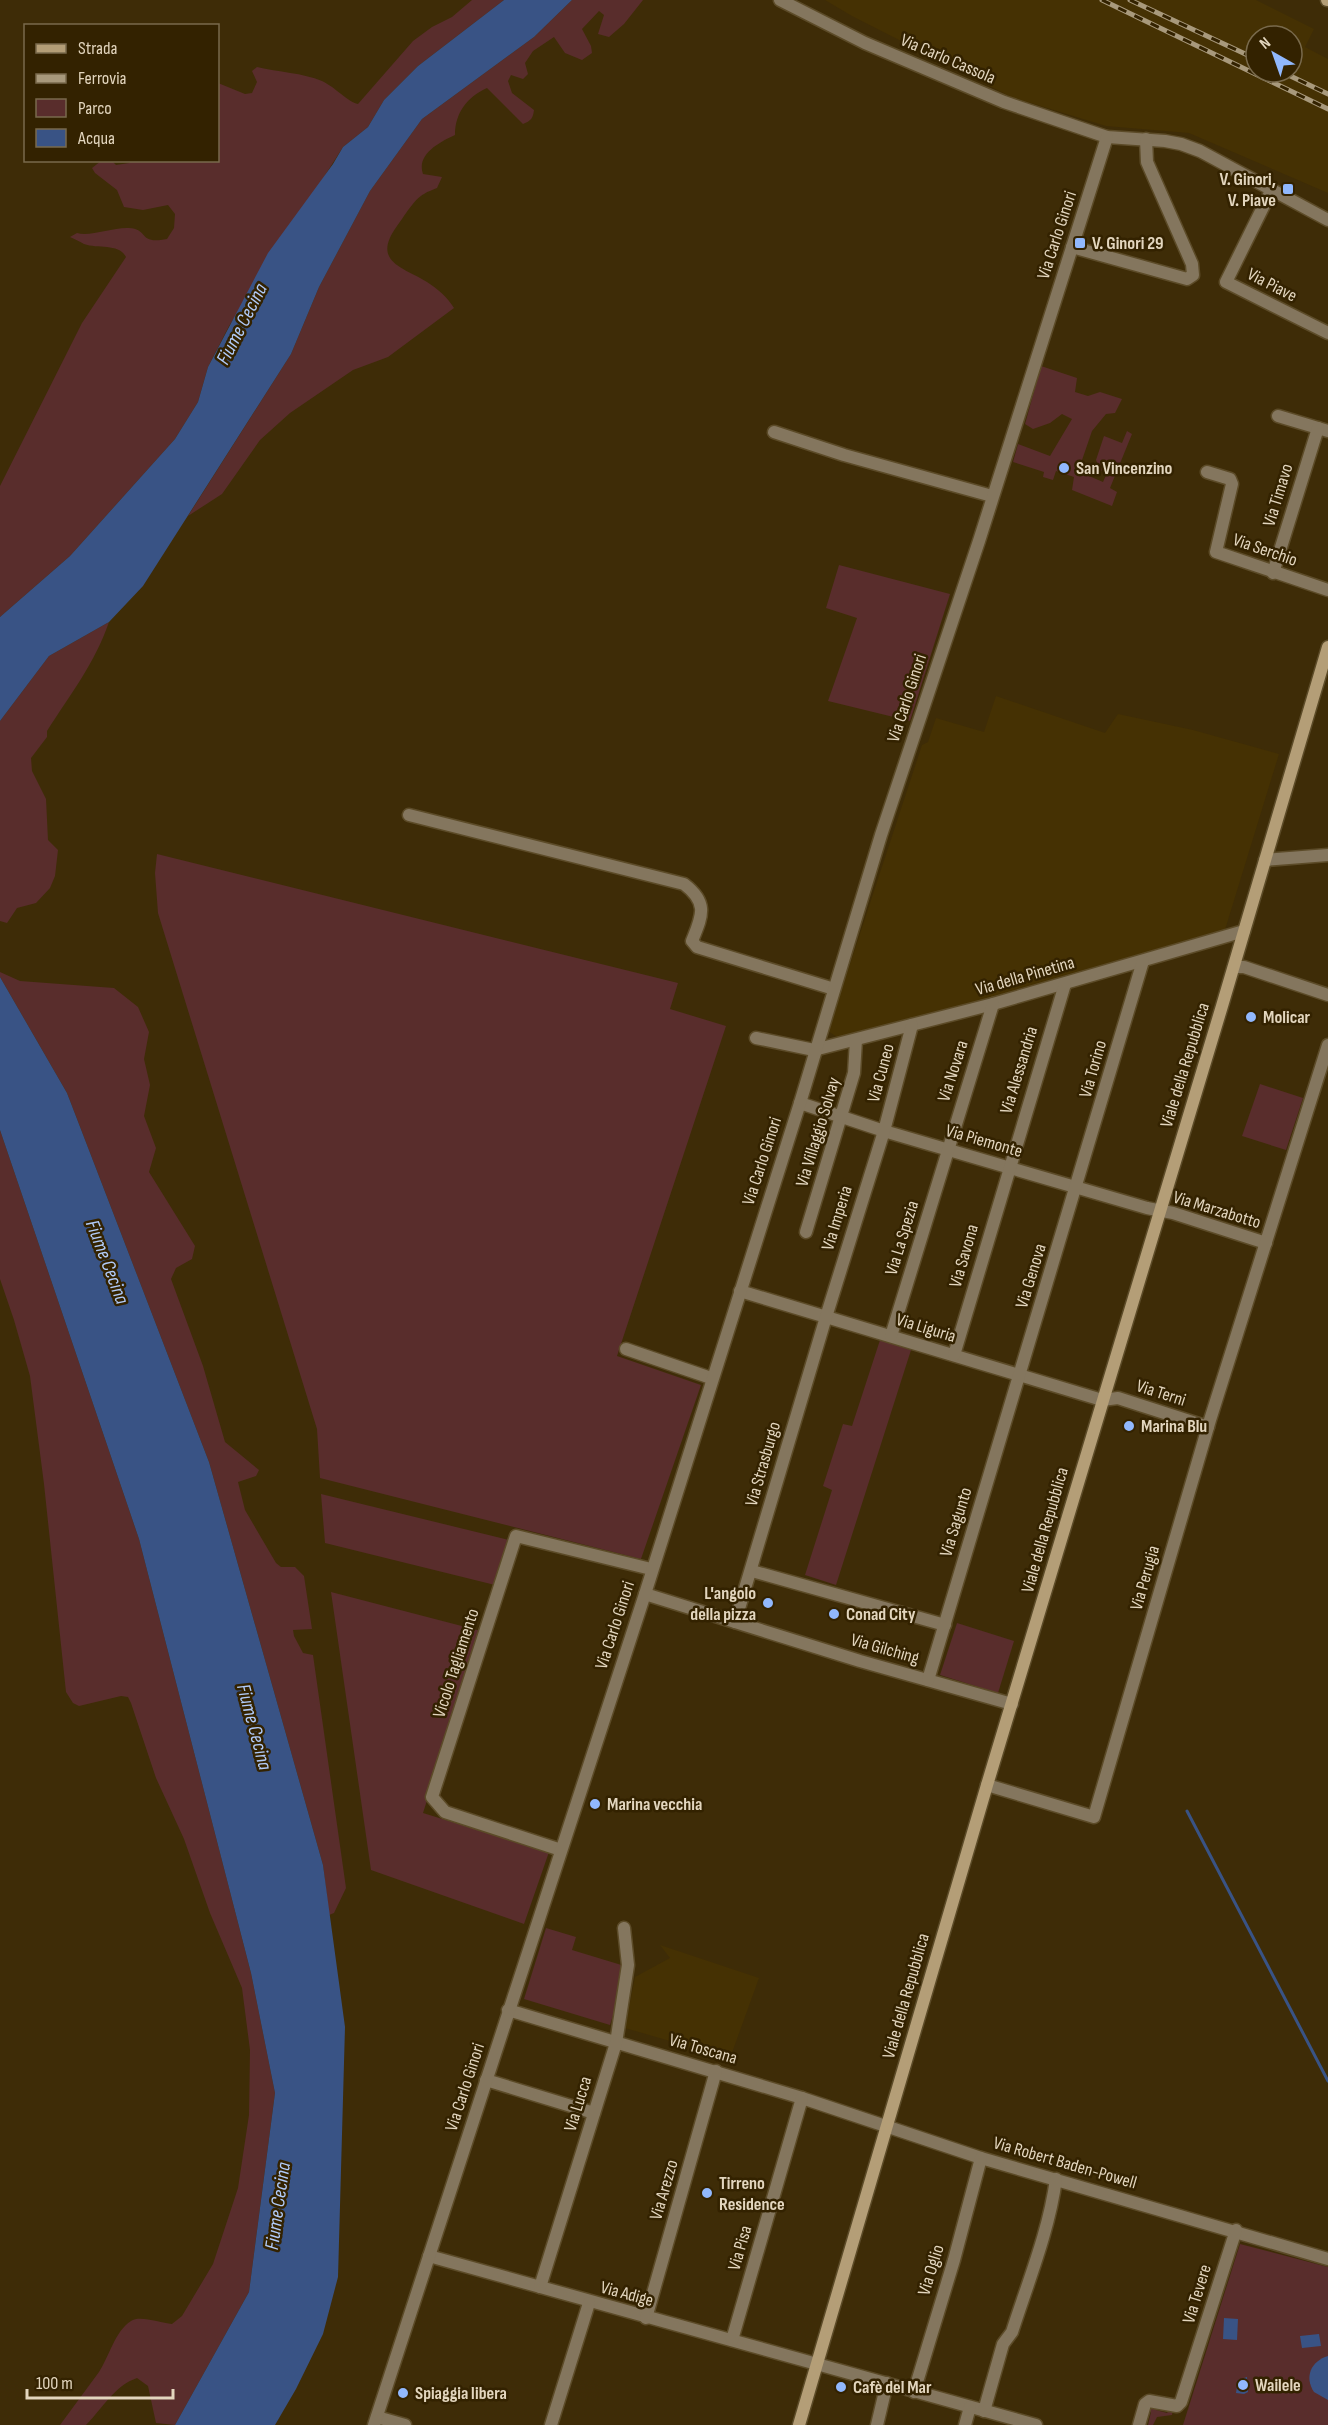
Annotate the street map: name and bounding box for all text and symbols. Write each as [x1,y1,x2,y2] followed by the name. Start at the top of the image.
[24,24,219,162] legend
[1244,24,1304,84] north arrow
[897,30,999,88] street label: Via Carlo Cassola
[1256,34,1275,54] text: N
[78,38,118,59] text: Strada
[78,68,126,89] text: Ferrovia
[78,98,112,119] text: Parco
[77,128,115,149] text: Acqua
[1219,169,1276,211] place label: V. Ginori, V. Piave
[1281,182,1295,196] marker: V. Ginori, V. Piave
[1033,188,1081,282] street label: Via Carlo Ginori
[1092,233,1164,254] place label: V. Ginori 29
[1073,236,1087,250] marker: V. Ginori 29
[1244,264,1300,306] street label: Via Piave
[211,279,273,369] water label: Fiume Cecina
[1076,458,1173,479] place label: San Vincenzino
[1057,461,1071,475] marker: San Vincenzino
[1259,461,1297,529] street label: Via Timavo
[1230,529,1300,571] street label: Via Serchio
[883,651,931,745] street label: Via Carlo Ginori
[973,952,1077,1000] street label: Via della Pinetina
[1156,1000,1214,1130] street label: Viale della Repubblica
[1263,1007,1311,1028] place label: Molicar
[1244,1010,1258,1024] marker: Molicar
[996,1024,1042,1116] street label: Via Alessandria
[933,1038,973,1104] street label: Via Novara
[1075,1038,1111,1100] street label: Via Torino
[863,1041,899,1105] street label: Via Cuneo
[791,1075,845,1189] street label: Via Villaggio Solvay
[738,1114,786,1208] street label: Via Carlo Ginori
[943,1120,1025,1162] street label: Via Piemonte
[817,1183,857,1253] street label: Via Imperia
[1171,1187,1263,1233] street label: Via Marzabotto
[881,1198,923,1278] street label: Via La Spezia
[80,1217,134,1307] water label: Fiume Cecina
[945,1222,983,1290] street label: Via Savona
[1011,1241,1051,1311] street label: Via Genova
[894,1309,958,1347] street label: Via Liguria
[1134,1375,1188,1411] street label: Via Terni
[1141,1416,1207,1437] place label: Marina Blu
[741,1419,785,1509] street label: Via Strasburgo
[1122,1419,1136,1433] marker: Marina Blu
[1017,1465,1073,1595] street label: Viale della Repubblica
[936,1485,976,1559] street label: Via Sagunto
[1126,1543,1164,1613] street label: Via Perugia
[591,1578,639,1672] street label: Via Carlo Ginori
[690,1583,756,1625] place label: L'angolo della pizza
[761,1596,775,1610] marker: L'angolo della pizza
[846,1604,916,1625] place label: Conad City
[428,1606,484,1720] street label: Vicolo Tagliamento
[827,1607,841,1621] marker: Conad City
[848,1629,922,1669] street label: Via Gilching
[231,1681,277,1773] water label: Fiume Cecina
[607,1794,702,1815] place label: Marina vecchia
[588,1797,602,1811] marker: Marina vecchia
[878,1931,934,2061] street label: Viale della Repubblica
[667,2029,740,2069] street label: Via Toscana
[441,2040,489,2134] street label: Via Carlo Ginori
[560,2074,596,2134] street label: Via Lucca
[991,2132,1139,2194] street label: Via Robert Baden-Powell
[645,2158,683,2222] street label: Via Arezzo
[260,2161,296,2251] water label: Fiume Cecina
[719,2173,785,2215] place label: Tirreno Residence
[700,2186,714,2200] marker: Tirreno Residence
[724,2223,756,2273] street label: Via Pisa
[913,2242,949,2298] street label: Via Oglio
[1178,2262,1216,2326] street label: Via Tevere
[598,2277,656,2311] street label: Via Adige
[27,2362,172,2400] scale bar
[36,2373,73,2394] text: 100 m
[1255,2375,1301,2396] place label: Wailele
[853,2377,932,2398] place label: Cafè del Mar
[1236,2378,1250,2392] marker: Wailele
[834,2380,848,2394] marker: Cafè del Mar
[415,2383,507,2404] place label: Spiaggia libera
[396,2386,410,2400] marker: Spiaggia libera

